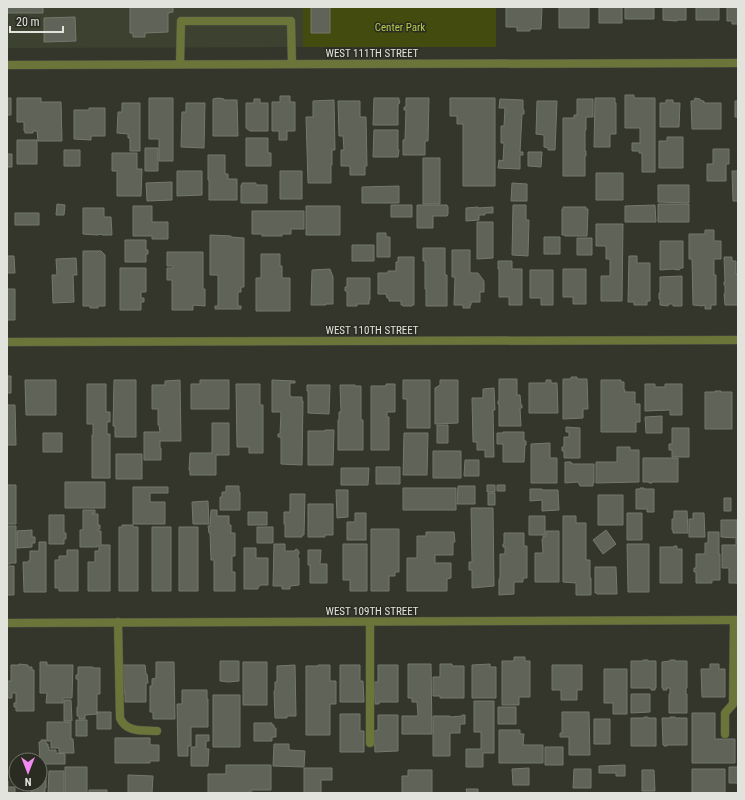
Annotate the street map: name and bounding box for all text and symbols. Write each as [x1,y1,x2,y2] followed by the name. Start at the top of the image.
[10,8,63,34] scale bar
[16,15,40,29] text: 20 m
[375,21,425,34] park label: Center Park
[326,47,419,60] street label: WEST 111TH STREET
[326,324,419,337] street label: WEST 110TH STREET
[326,605,419,618] street label: WEST 109TH STREET
[8,752,48,792] north arrow
[24,775,31,788] text: N

